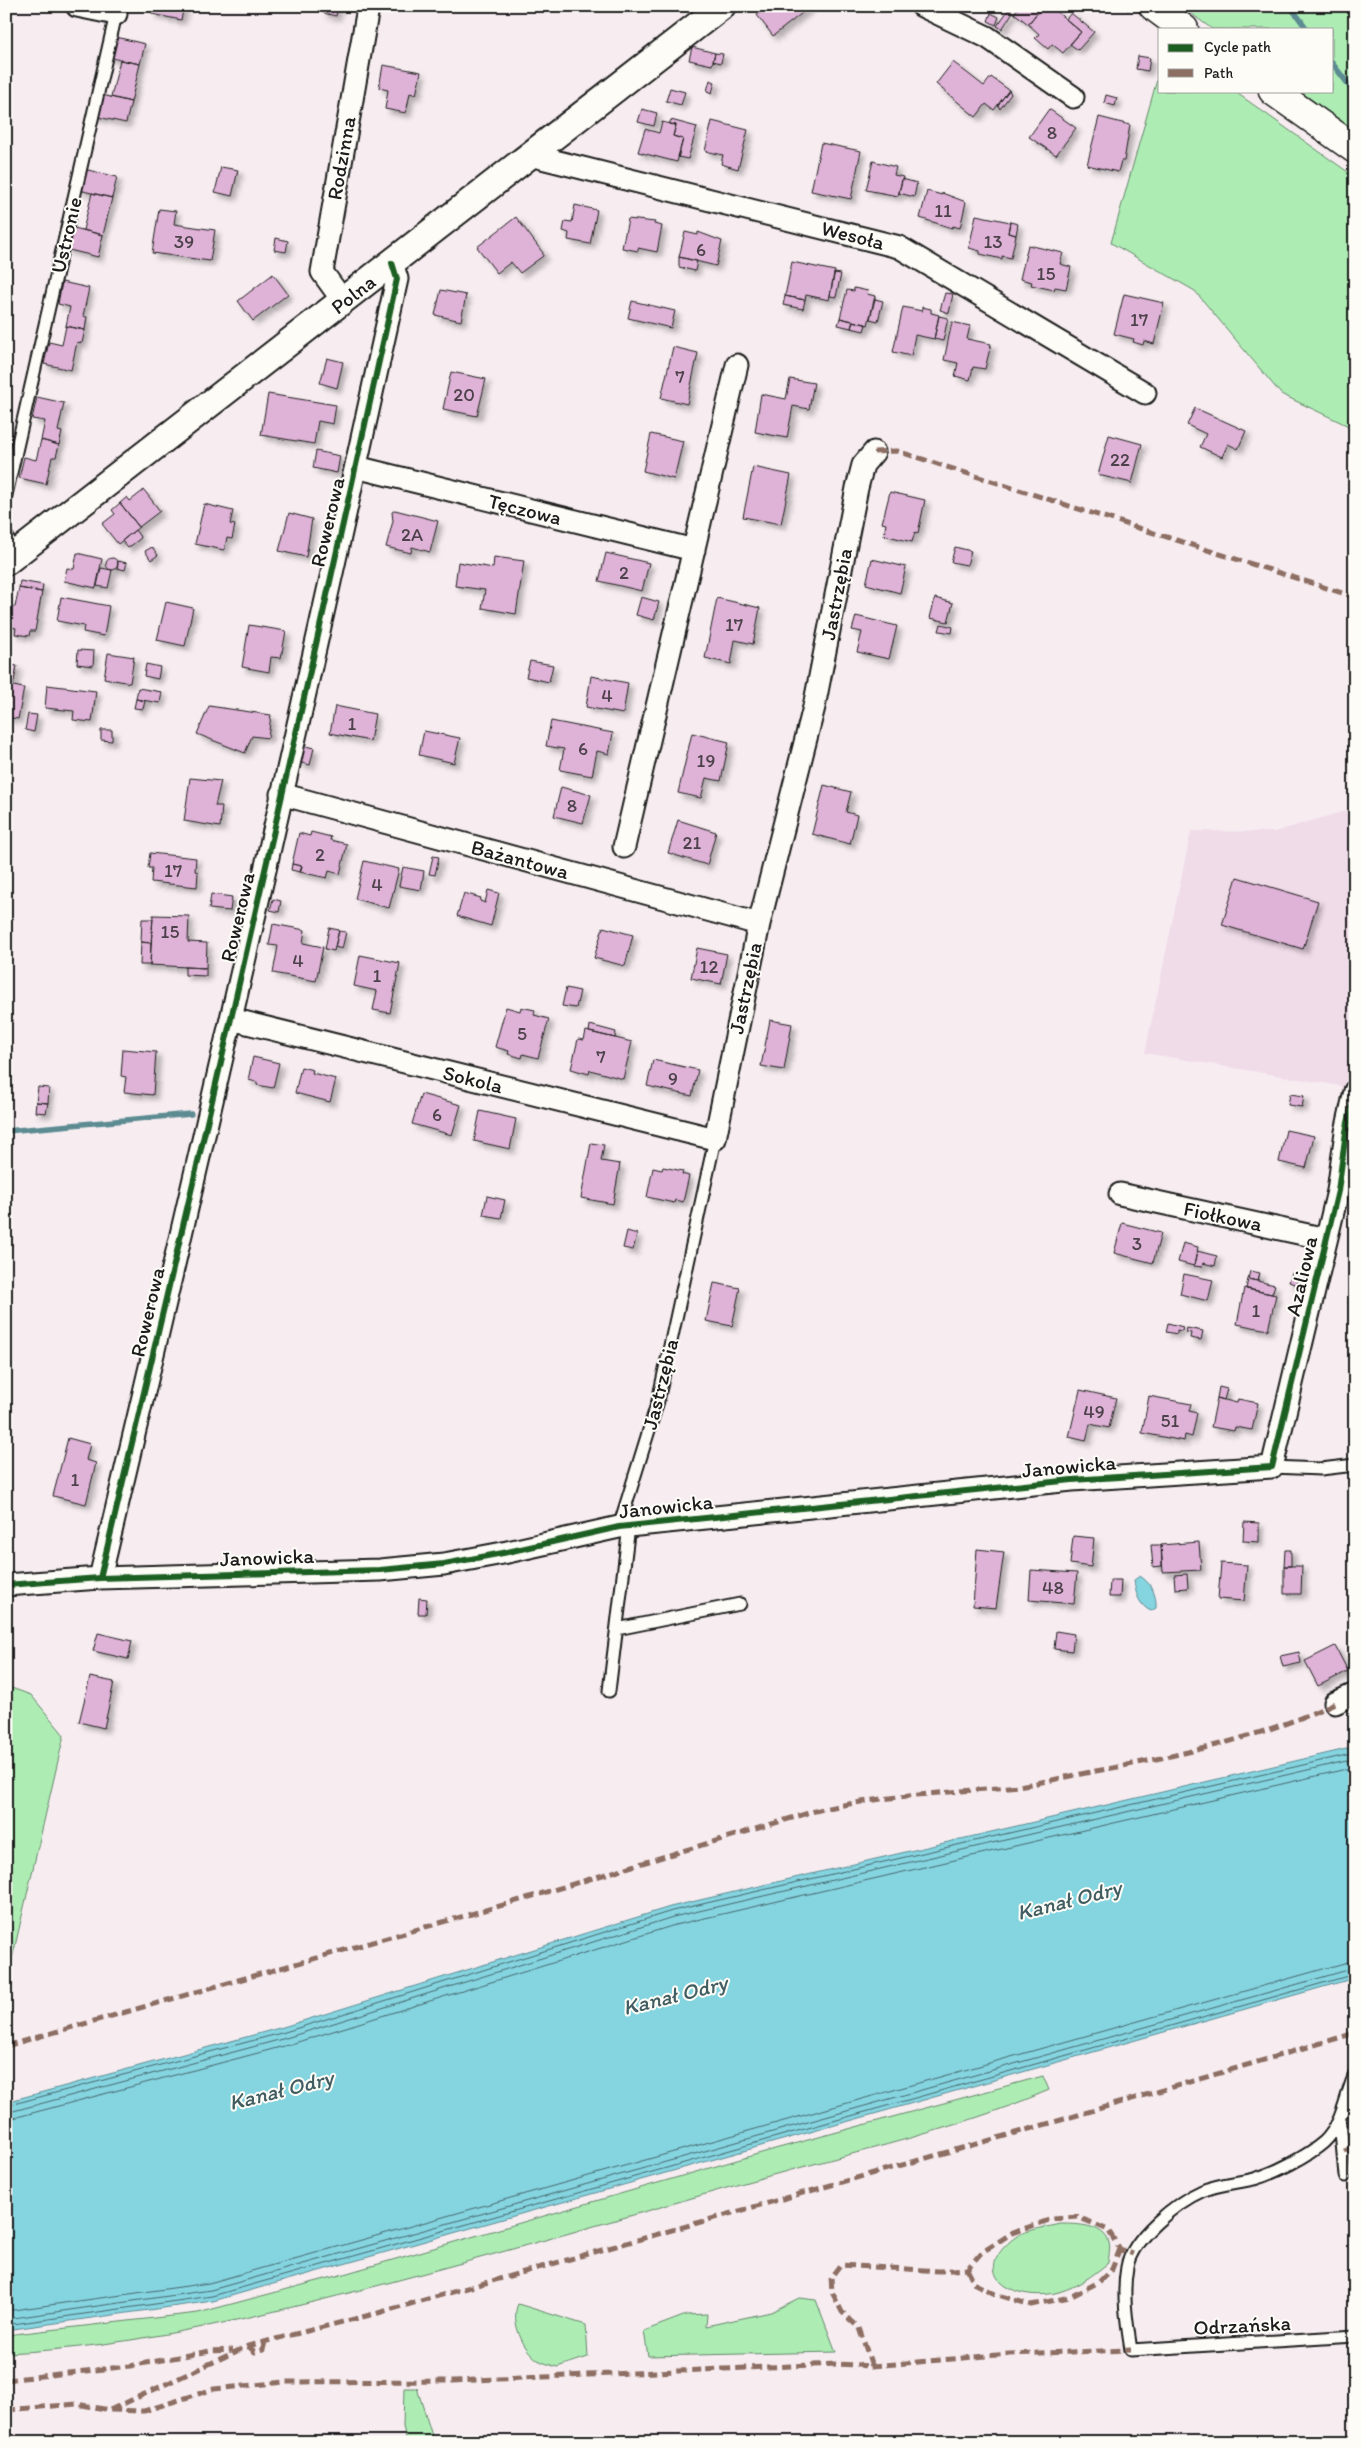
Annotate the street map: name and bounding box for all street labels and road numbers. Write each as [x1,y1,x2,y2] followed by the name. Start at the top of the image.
[321,114,361,202] street label: Rodzinna
[45,194,87,276] street label: Ustronie
[819,215,887,255] street label: Wesoła
[326,269,380,319] street label: Polna
[305,475,349,569] street label: Rowerowa
[486,488,564,530] street label: Tęczowa
[815,546,857,642] street label: Jastrzębia
[468,834,572,884] street label: Bażantowa
[215,870,259,964] street label: Rowerowa
[723,940,767,1036] street label: Jastrzębia
[440,1060,506,1099] street label: Sokola
[1181,1195,1265,1237] street label: Fiołkowa
[1280,1233,1322,1318] street label: Azaliowa
[125,1265,169,1359] street label: Rowerowa
[637,1336,683,1432] street label: Jastrzębia
[1021,1449,1117,1483] street label: Janowicka
[618,1489,714,1523] street label: Janowicka
[219,1543,315,1571] street label: Janowicka
[1193,2310,1291,2340] street label: Odrzańska

